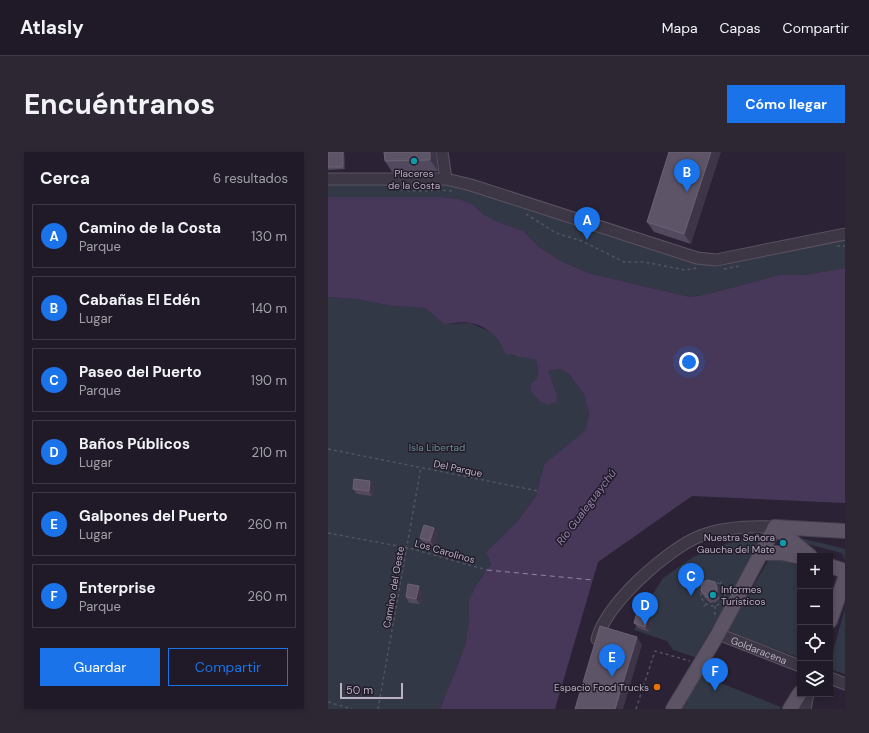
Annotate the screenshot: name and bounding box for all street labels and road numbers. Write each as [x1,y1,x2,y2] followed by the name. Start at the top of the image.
[432,457,484,480] street label: Del Parque
[413,537,476,566] street label: Los Carolinos
[380,545,407,629] street label: Camino del Oeste
[729,634,789,667] street label: Goldaracena

